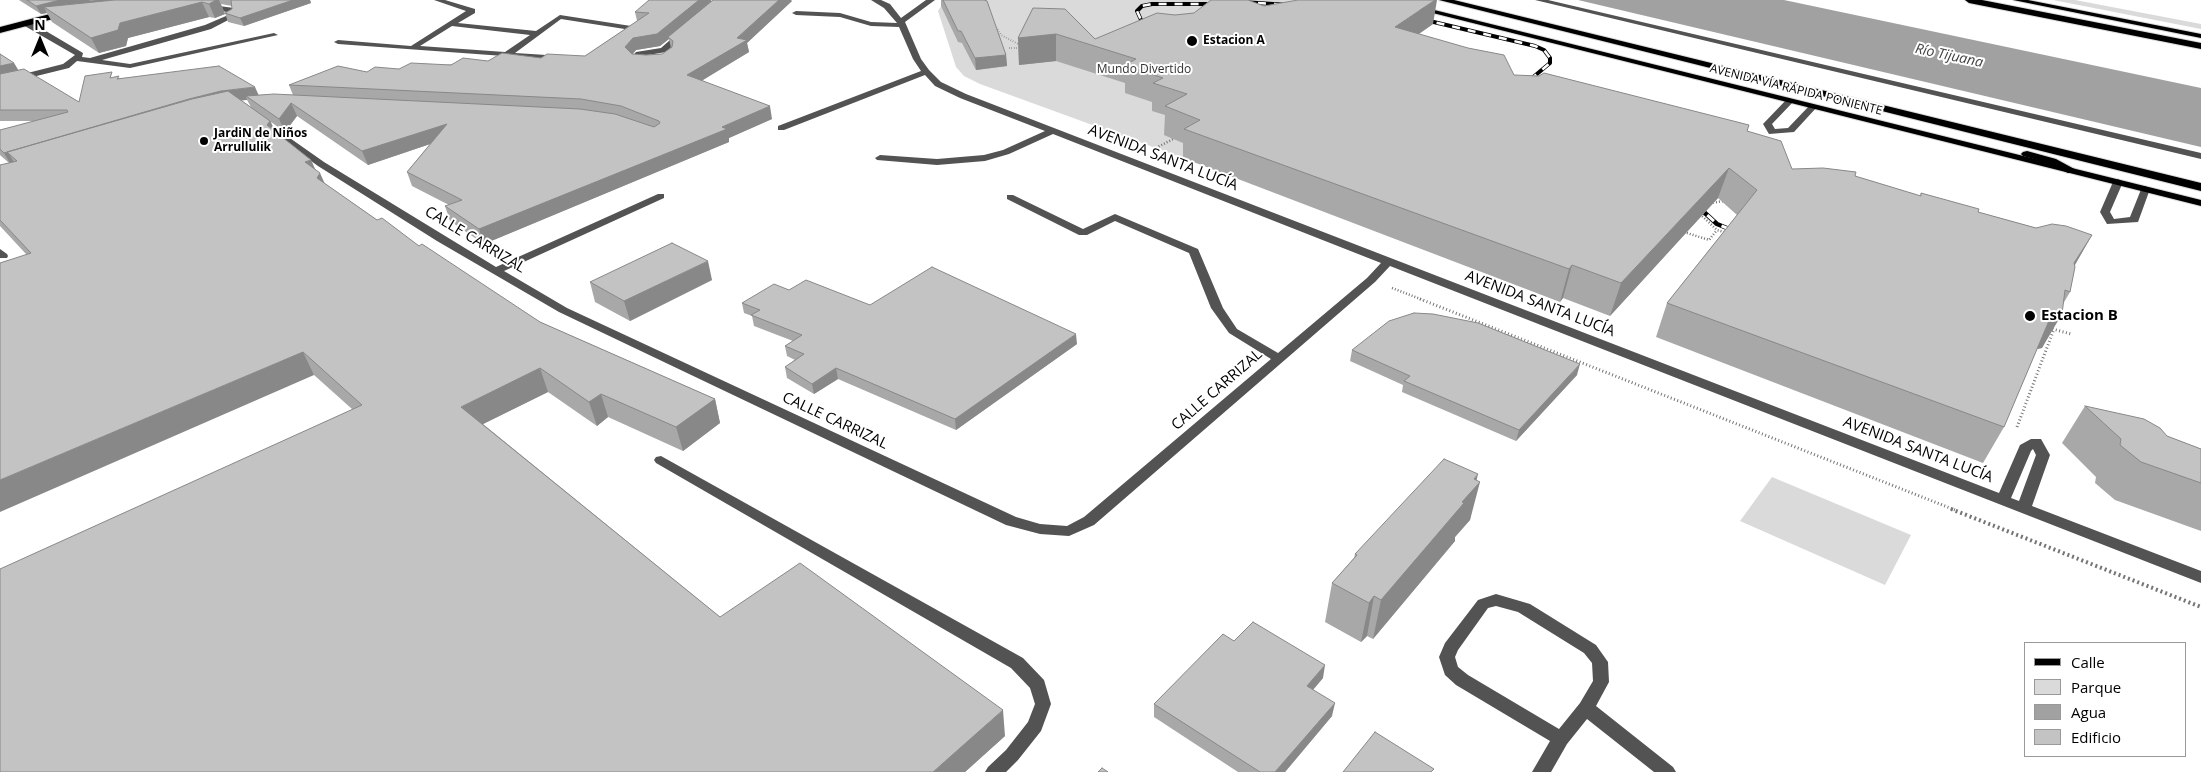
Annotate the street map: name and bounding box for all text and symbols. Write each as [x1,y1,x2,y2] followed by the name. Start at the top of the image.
[15,15,65,65] north arrow
[34,15,46,34] text: N
[1185,34,1199,48] marker: Estacion A
[1203,34,1265,48] place label: Estacion A
[1913,41,1985,71] water label: Río Tijuana
[1708,62,1884,118] street label: AVENIDA VÍA RÁPIDA PONIENTE
[1097,63,1191,77] park label: Mundo Divertido
[1086,121,1240,195] street label: AVENIDA SANTA LUCÍA
[214,127,307,155] place label: JardiN de Niños Arrullulik
[198,135,210,147] marker: JardiN de Niños Arrullulik
[421,203,529,277] street label: CALLE CARRIZAL
[1463,267,1617,341] street label: AVENIDA SANTA LUCÍA
[2041,307,2118,325] place label: Estacion B
[2023,309,2037,323] marker: Estacion B
[1168,346,1266,434] street label: CALLE CARRIZAL
[779,389,891,453] street label: CALLE CARRIZAL
[1841,413,1995,487] street label: AVENIDA SANTA LUCÍA
[2024,642,2186,757] legend
[2071,652,2105,672] text: Calle
[2071,677,2121,697] text: Parque
[2071,702,2106,722] text: Agua
[2071,727,2121,747] text: Edificio

